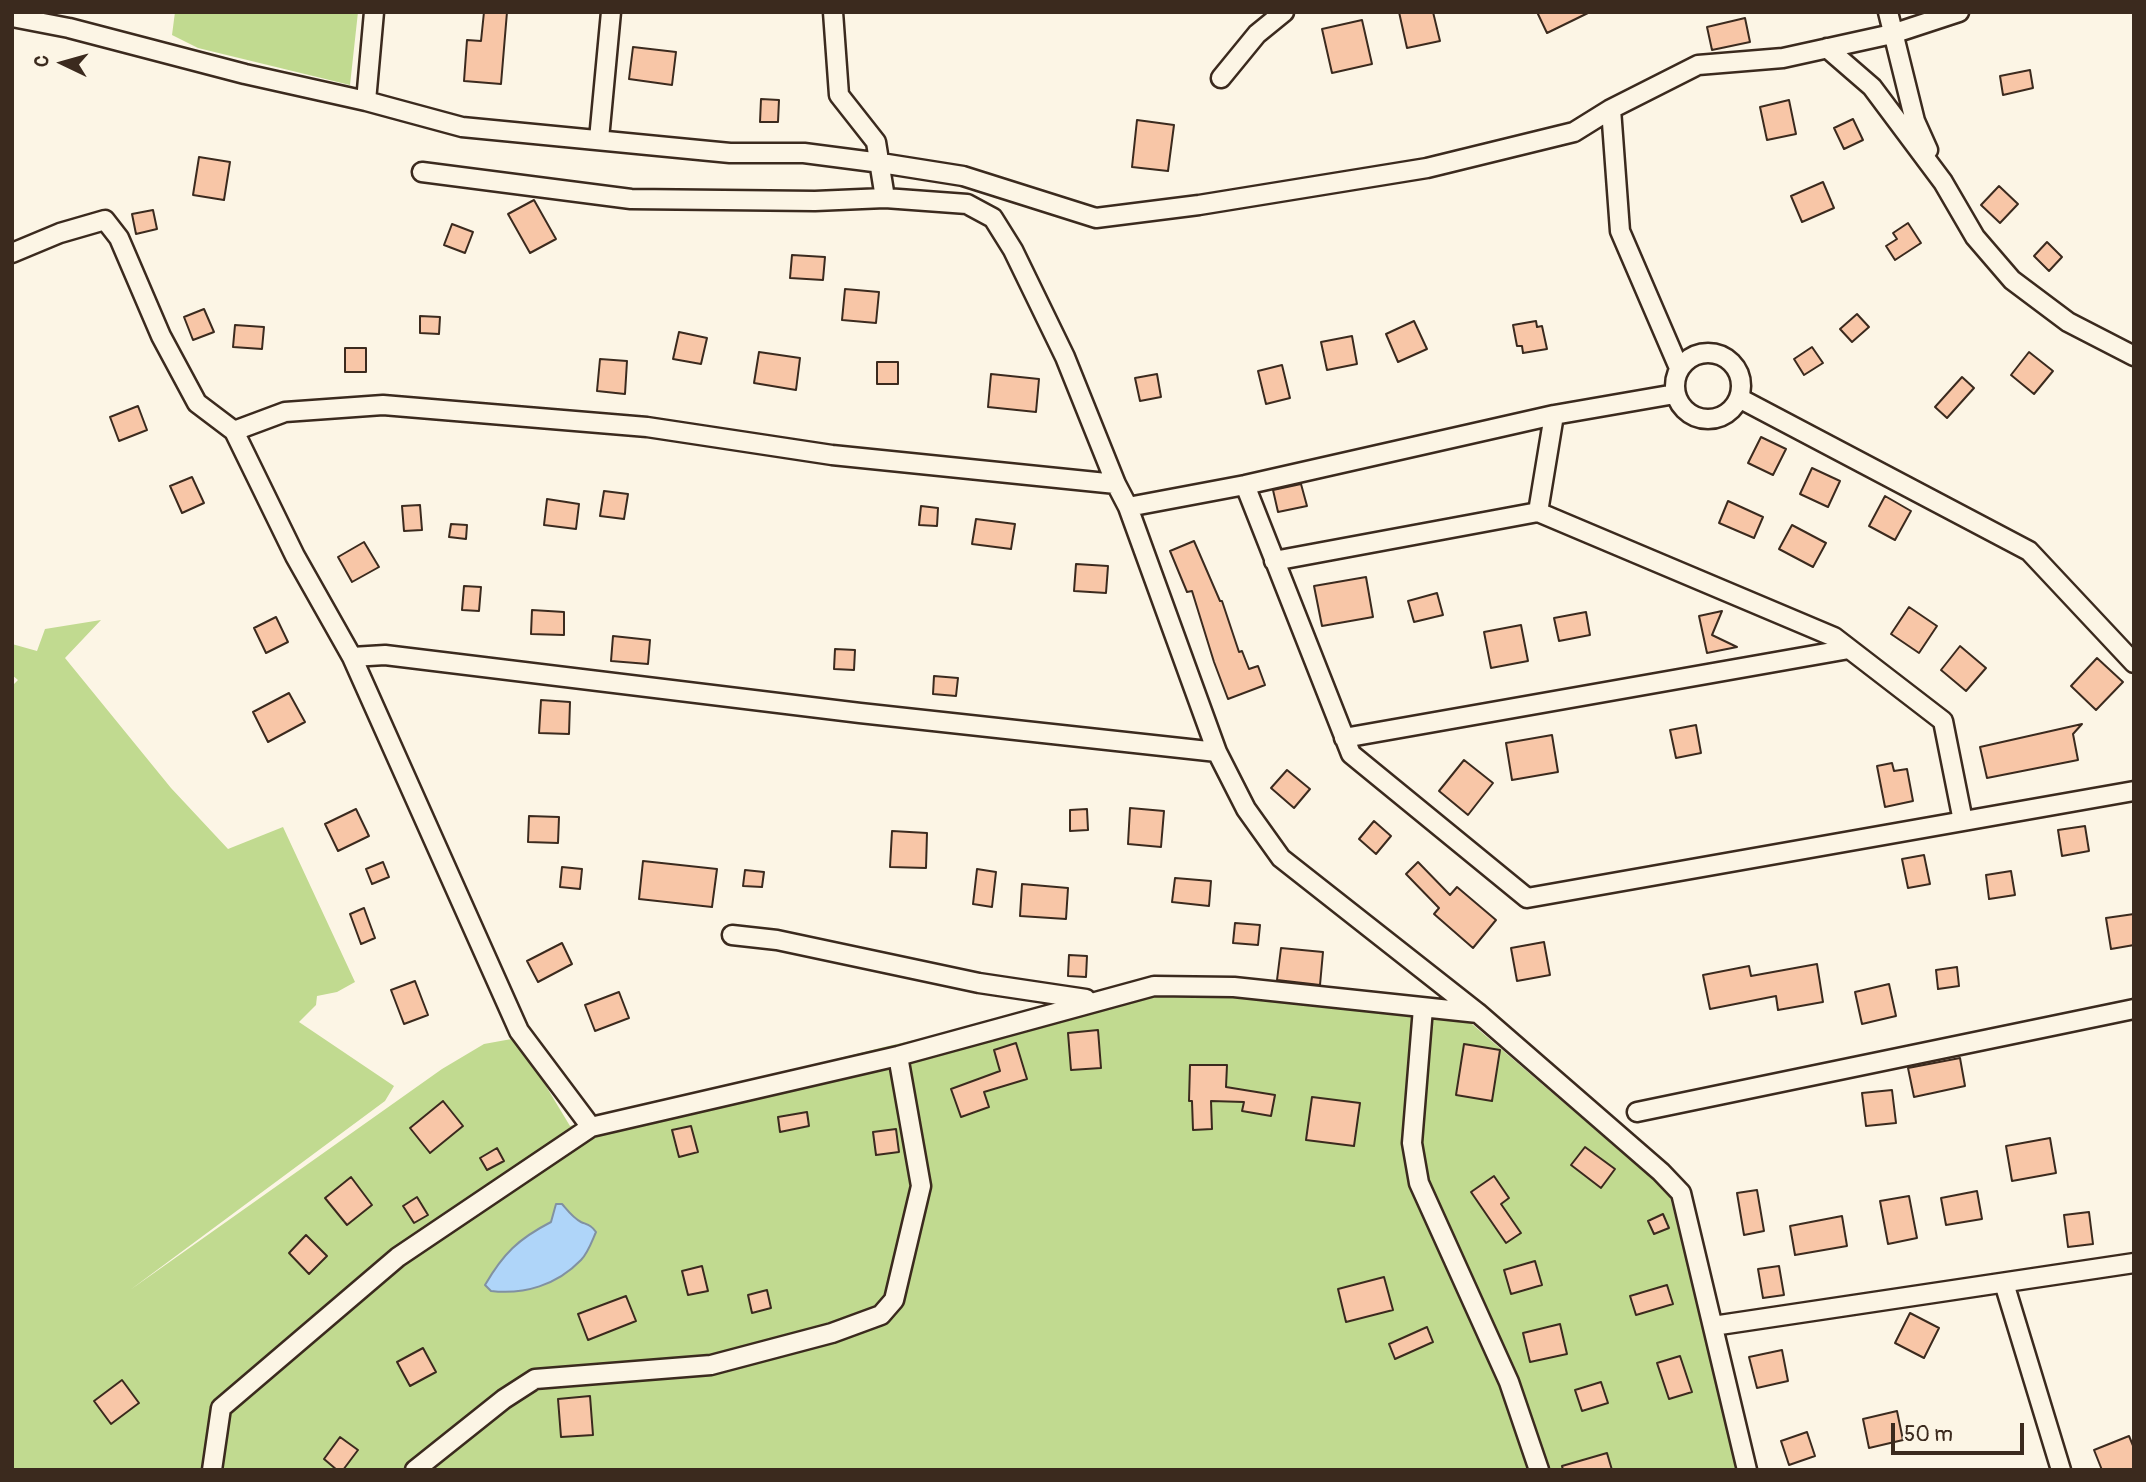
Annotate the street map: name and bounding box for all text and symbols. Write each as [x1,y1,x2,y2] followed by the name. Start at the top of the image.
[28,28,98,98] north arrow
[30,54,55,68] text: С
[1894,1408,2027,1452] scale bar
[1904,1421,1953,1448] text: 50 m

